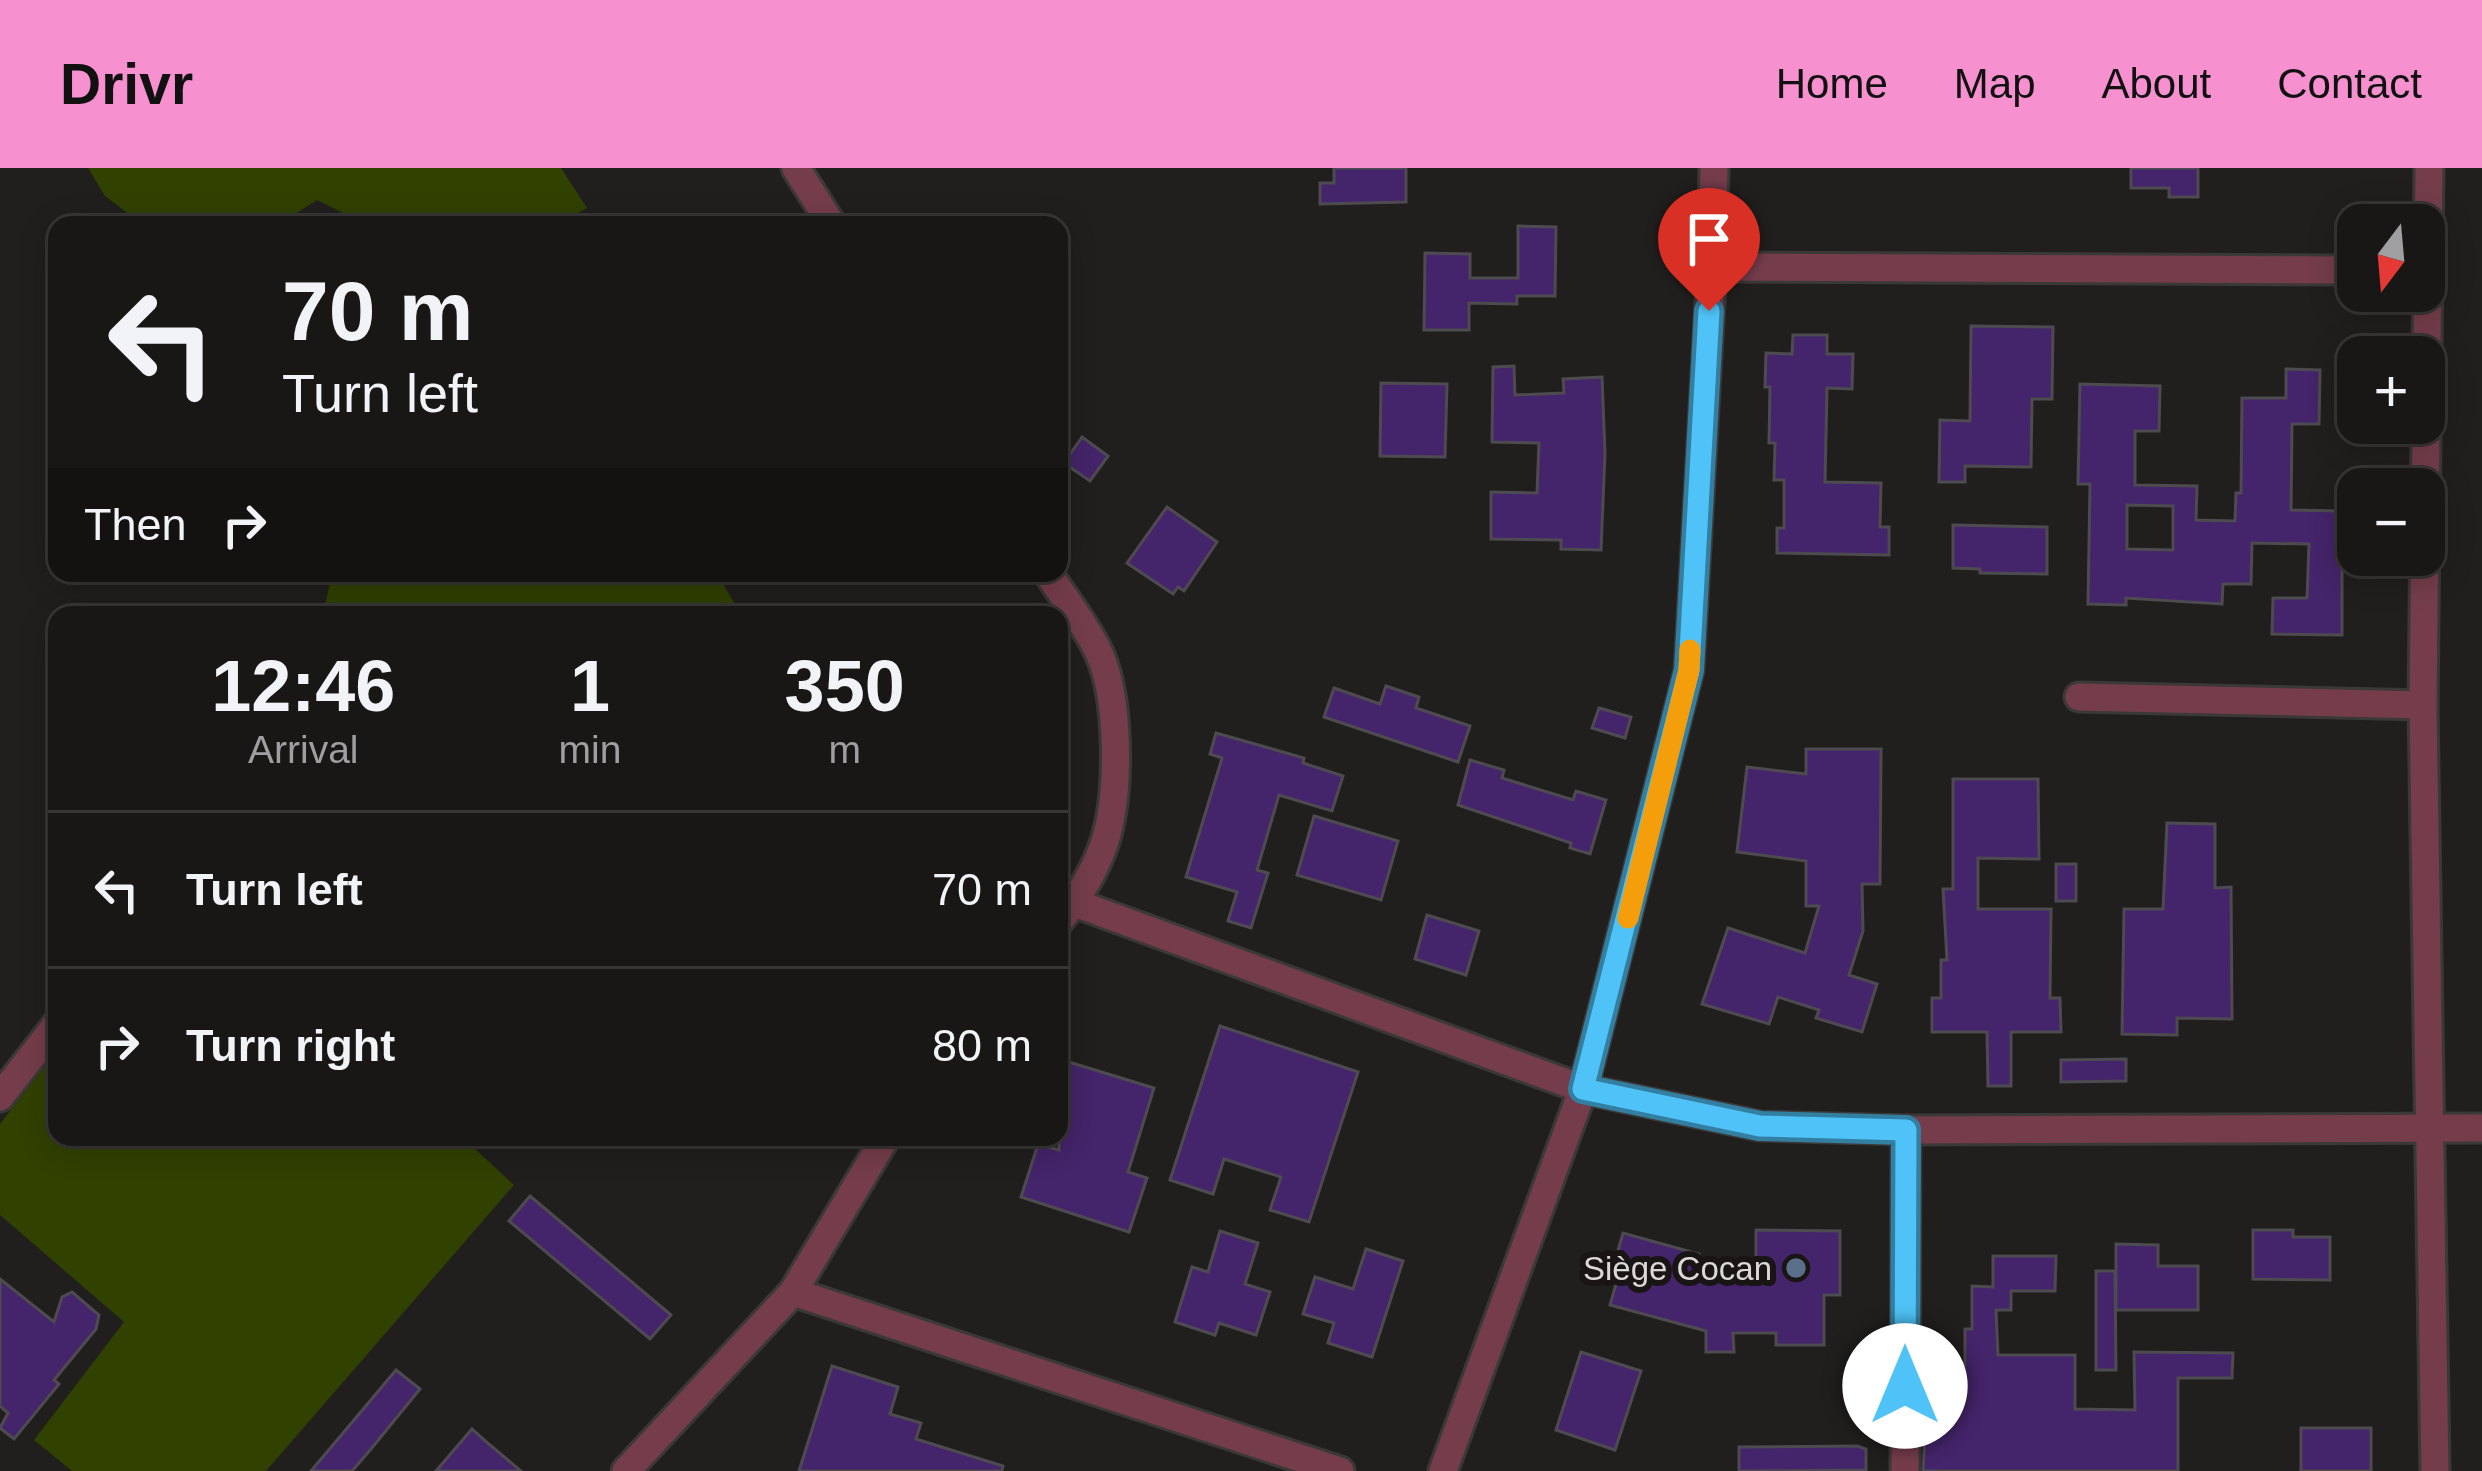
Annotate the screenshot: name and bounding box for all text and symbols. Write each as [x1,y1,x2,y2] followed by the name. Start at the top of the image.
[60,52,193,116] text: Drivr
[1776,60,1888,107] text: Home
[1954,60,2035,107] text: Map
[2101,60,2211,107] text: About
[2277,60,2422,107] text: Contact
[1658,188,1760,311] pin
[2337,204,2445,312] north arrow
[2337,204,2445,576] map controls
[1676,206,1742,272] icon: arrive
[84,264,240,420] icon: left
[282,264,473,358] text: 70 m
[2337,336,2445,444] button: +
[282,363,478,423] text: Turn left
[2337,468,2445,576] button: −
[211,492,277,558] icon: right
[84,499,187,550] text: Then
[211,646,395,726] text: 12:46
[570,646,610,726] text: 1
[785,646,905,726] text: 350
[248,728,359,771] text: Arrival
[559,728,621,771] text: min
[828,728,861,771] text: m
[84,857,150,923] icon: left
[186,864,363,915] text: Turn left
[932,864,1032,915] text: 70 m
[84,1013,150,1079] icon: right
[186,1020,395,1071] text: Turn right
[932,1020,1032,1071] text: 80 m
[1583,1250,1772,1287] place label: Siège Cocan
[1783,1255,1809,1281] marker: Siège Cocan
[1842,1323,1968,1449] position arrow

